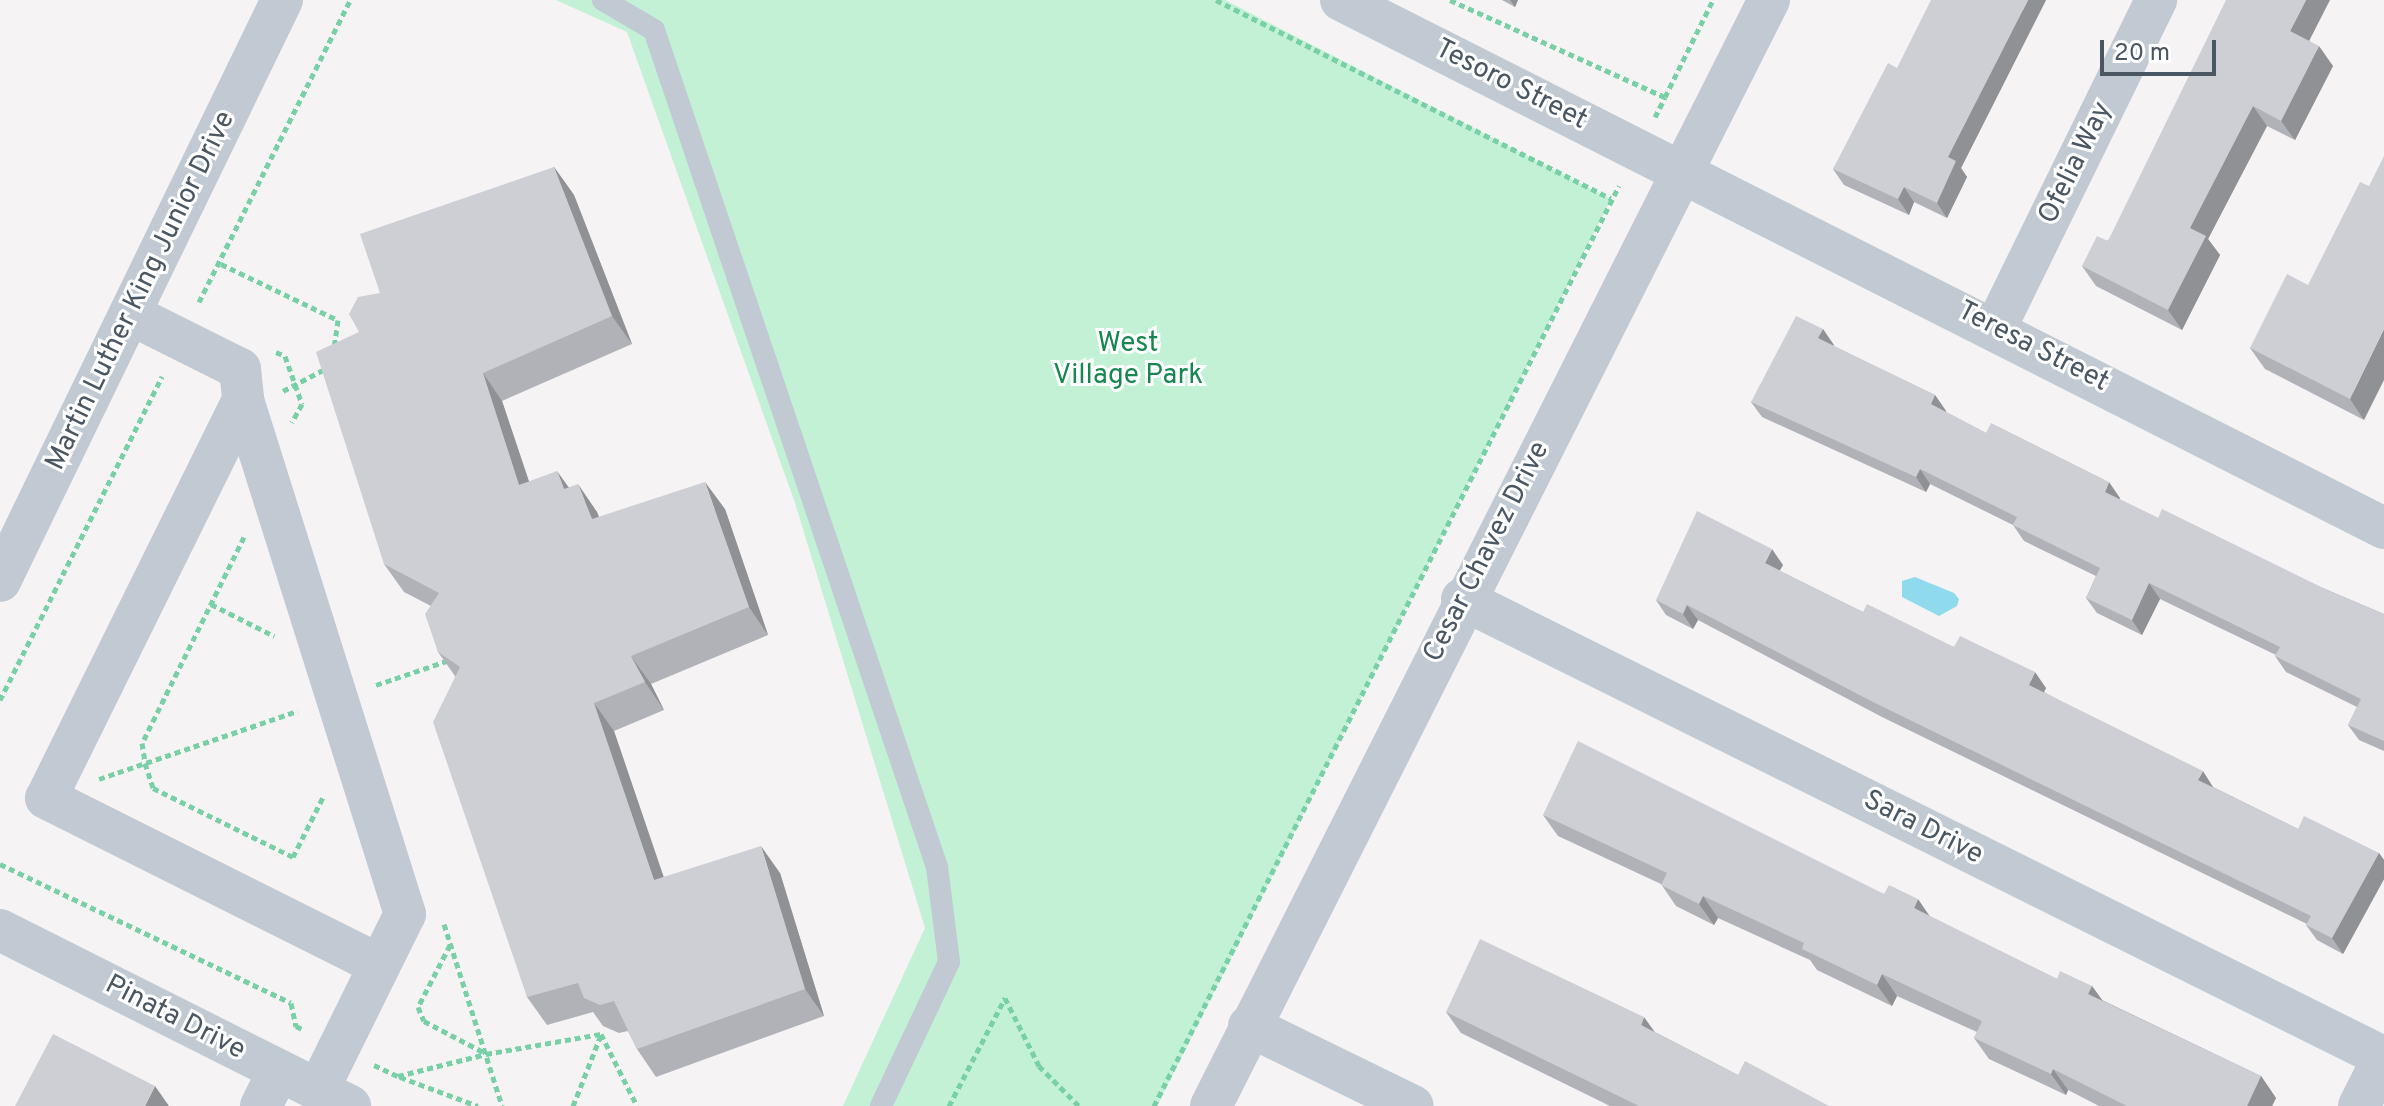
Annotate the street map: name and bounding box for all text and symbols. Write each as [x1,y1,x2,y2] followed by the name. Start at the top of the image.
[2104,24,2220,74] scale bar
[1429,32,1593,138] street label: Tesoro Street
[2114,39,2170,69] text: 20 m
[2032,96,2120,230] street label: Ofelia Way
[39,106,243,476] street label: Martin Luther King Junior Drive
[1952,294,2114,400] street label: Teresa Street
[1053,327,1203,393] park label: West Village Park
[1417,436,1557,668] street label: Cesar Chavez Drive
[1858,784,1988,872] street label: Sara Drive
[99,968,251,1068] street label: Pinata Drive

